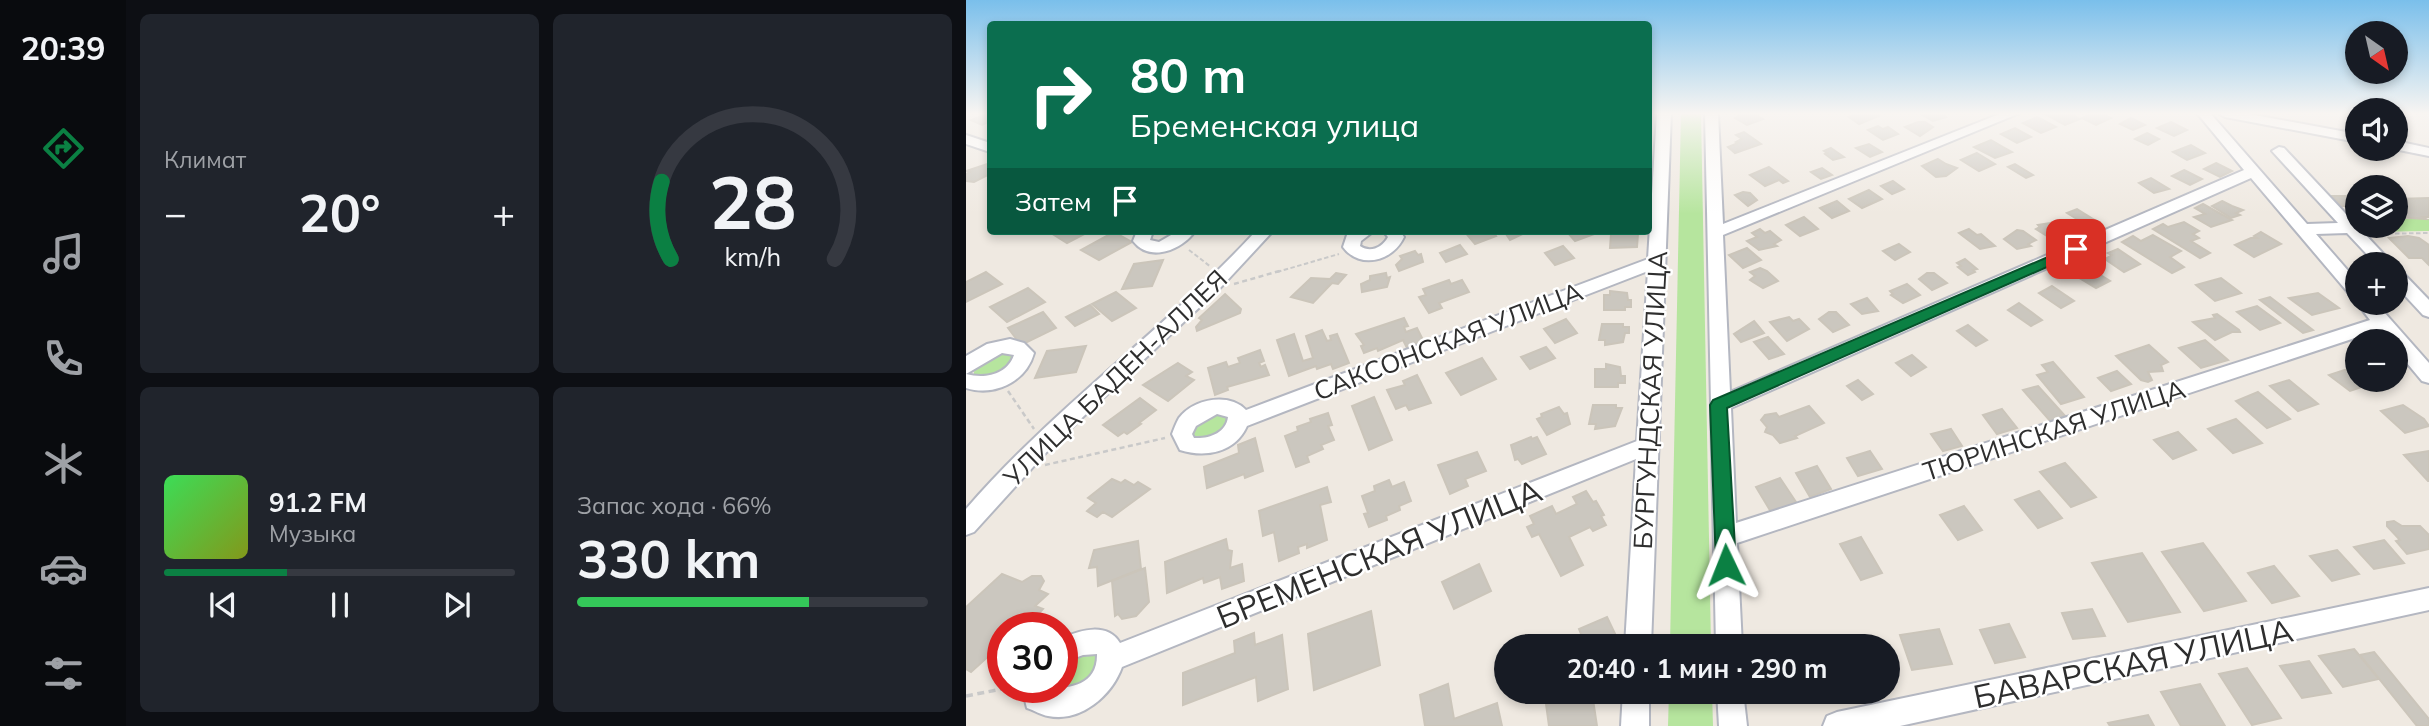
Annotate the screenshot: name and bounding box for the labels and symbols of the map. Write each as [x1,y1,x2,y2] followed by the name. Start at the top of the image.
[2345,21,2408,84] north arrow
[2046,219,2106,279] pin
[1626,250,1674,550] street label: БУРГУНДСКАЯ УЛИЦА
[995,262,1234,494] street label: УЛИЦА БАДЕН-АЛЛЕЯ
[1309,274,1587,408] street label: САКСОНСКАЯ УЛИЦА
[1919,372,2189,488] street label: ТЮРИНСКАЯ УЛИЦА
[1211,469,1547,637] street label: БРЕМЕНСКАЯ УЛИЦА
[1689,528,1763,602] position arrow
[1970,610,2296,716] street label: БАВАРСКАЯ УЛИЦА
[987,612,1078,703] speed limit sign: 30

